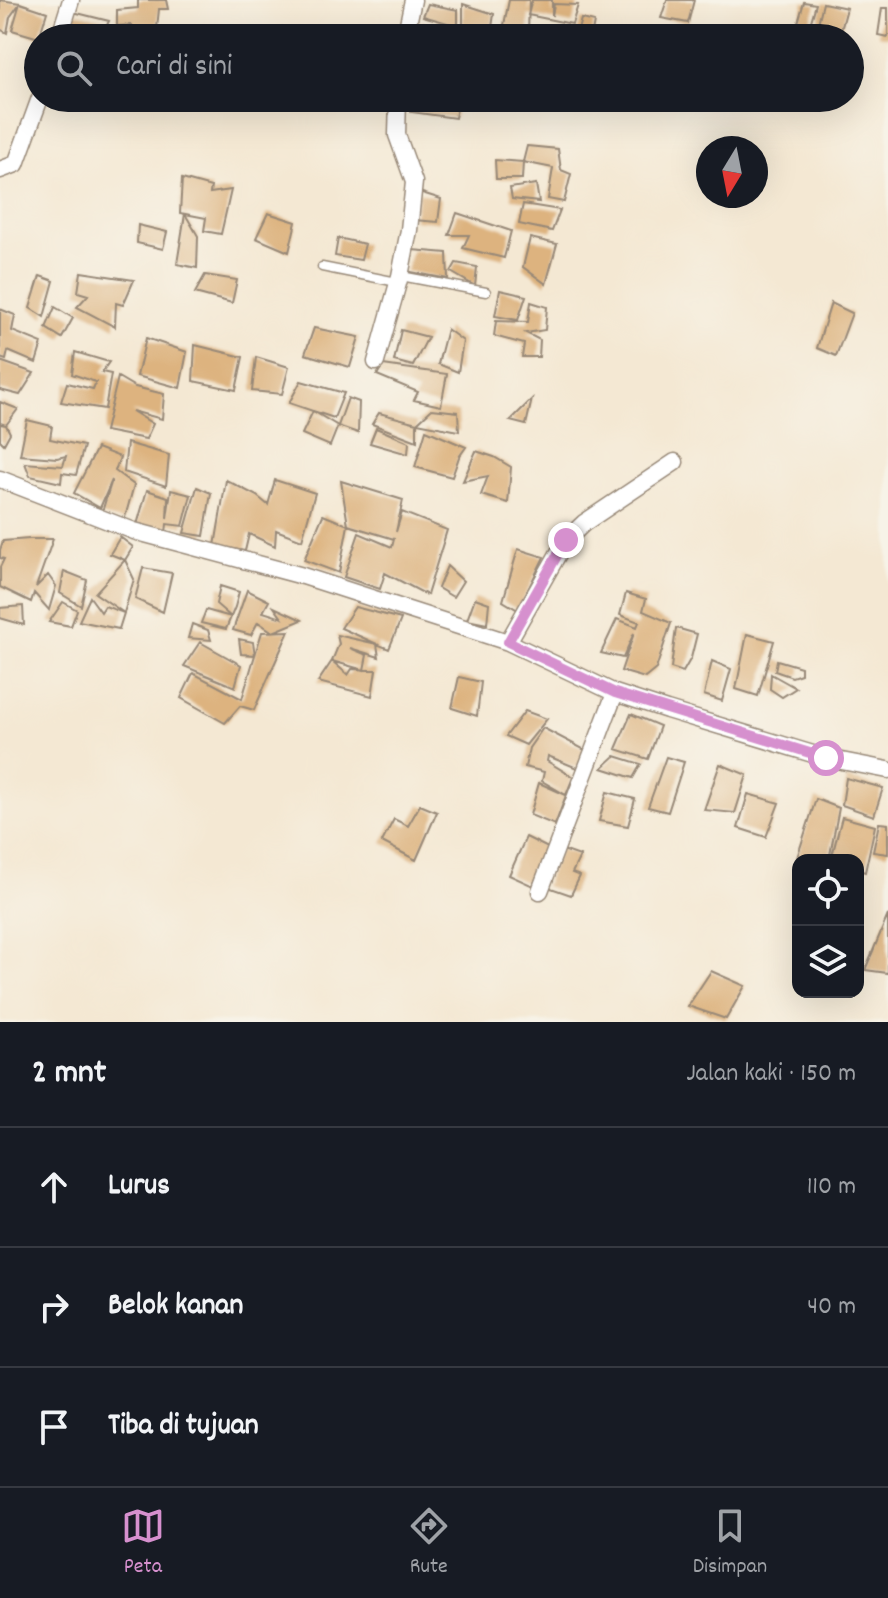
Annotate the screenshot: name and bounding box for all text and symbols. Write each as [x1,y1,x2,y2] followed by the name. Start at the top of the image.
[24,24,864,112] search box
[52,46,96,90] icon: search
[116,47,232,90] text: Cari di sini
[696,136,768,208] north arrow
[548,522,584,558] route end
[808,740,844,776] route start
[792,854,864,998] map controls
[792,854,864,926] button: locate
[792,926,864,998] button: layers
[32,1050,106,1099] text: 2 mnt
[686,1056,856,1093] text: Jalan kaki · 150 m
[32,1165,76,1209] icon: ahead
[108,1166,170,1209] text: Lurus
[807,1169,856,1206] text: 110 m
[32,1285,76,1329] icon: right
[108,1286,243,1329] text: Belok kanan
[807,1289,856,1326] text: 40 m
[32,1405,76,1449] icon: arrive
[108,1406,259,1449] text: Tiba di tujuan
[121,1504,165,1583] tab: Peta
[407,1504,451,1583] tab: Rute
[693,1504,767,1583] tab: Disimpan

